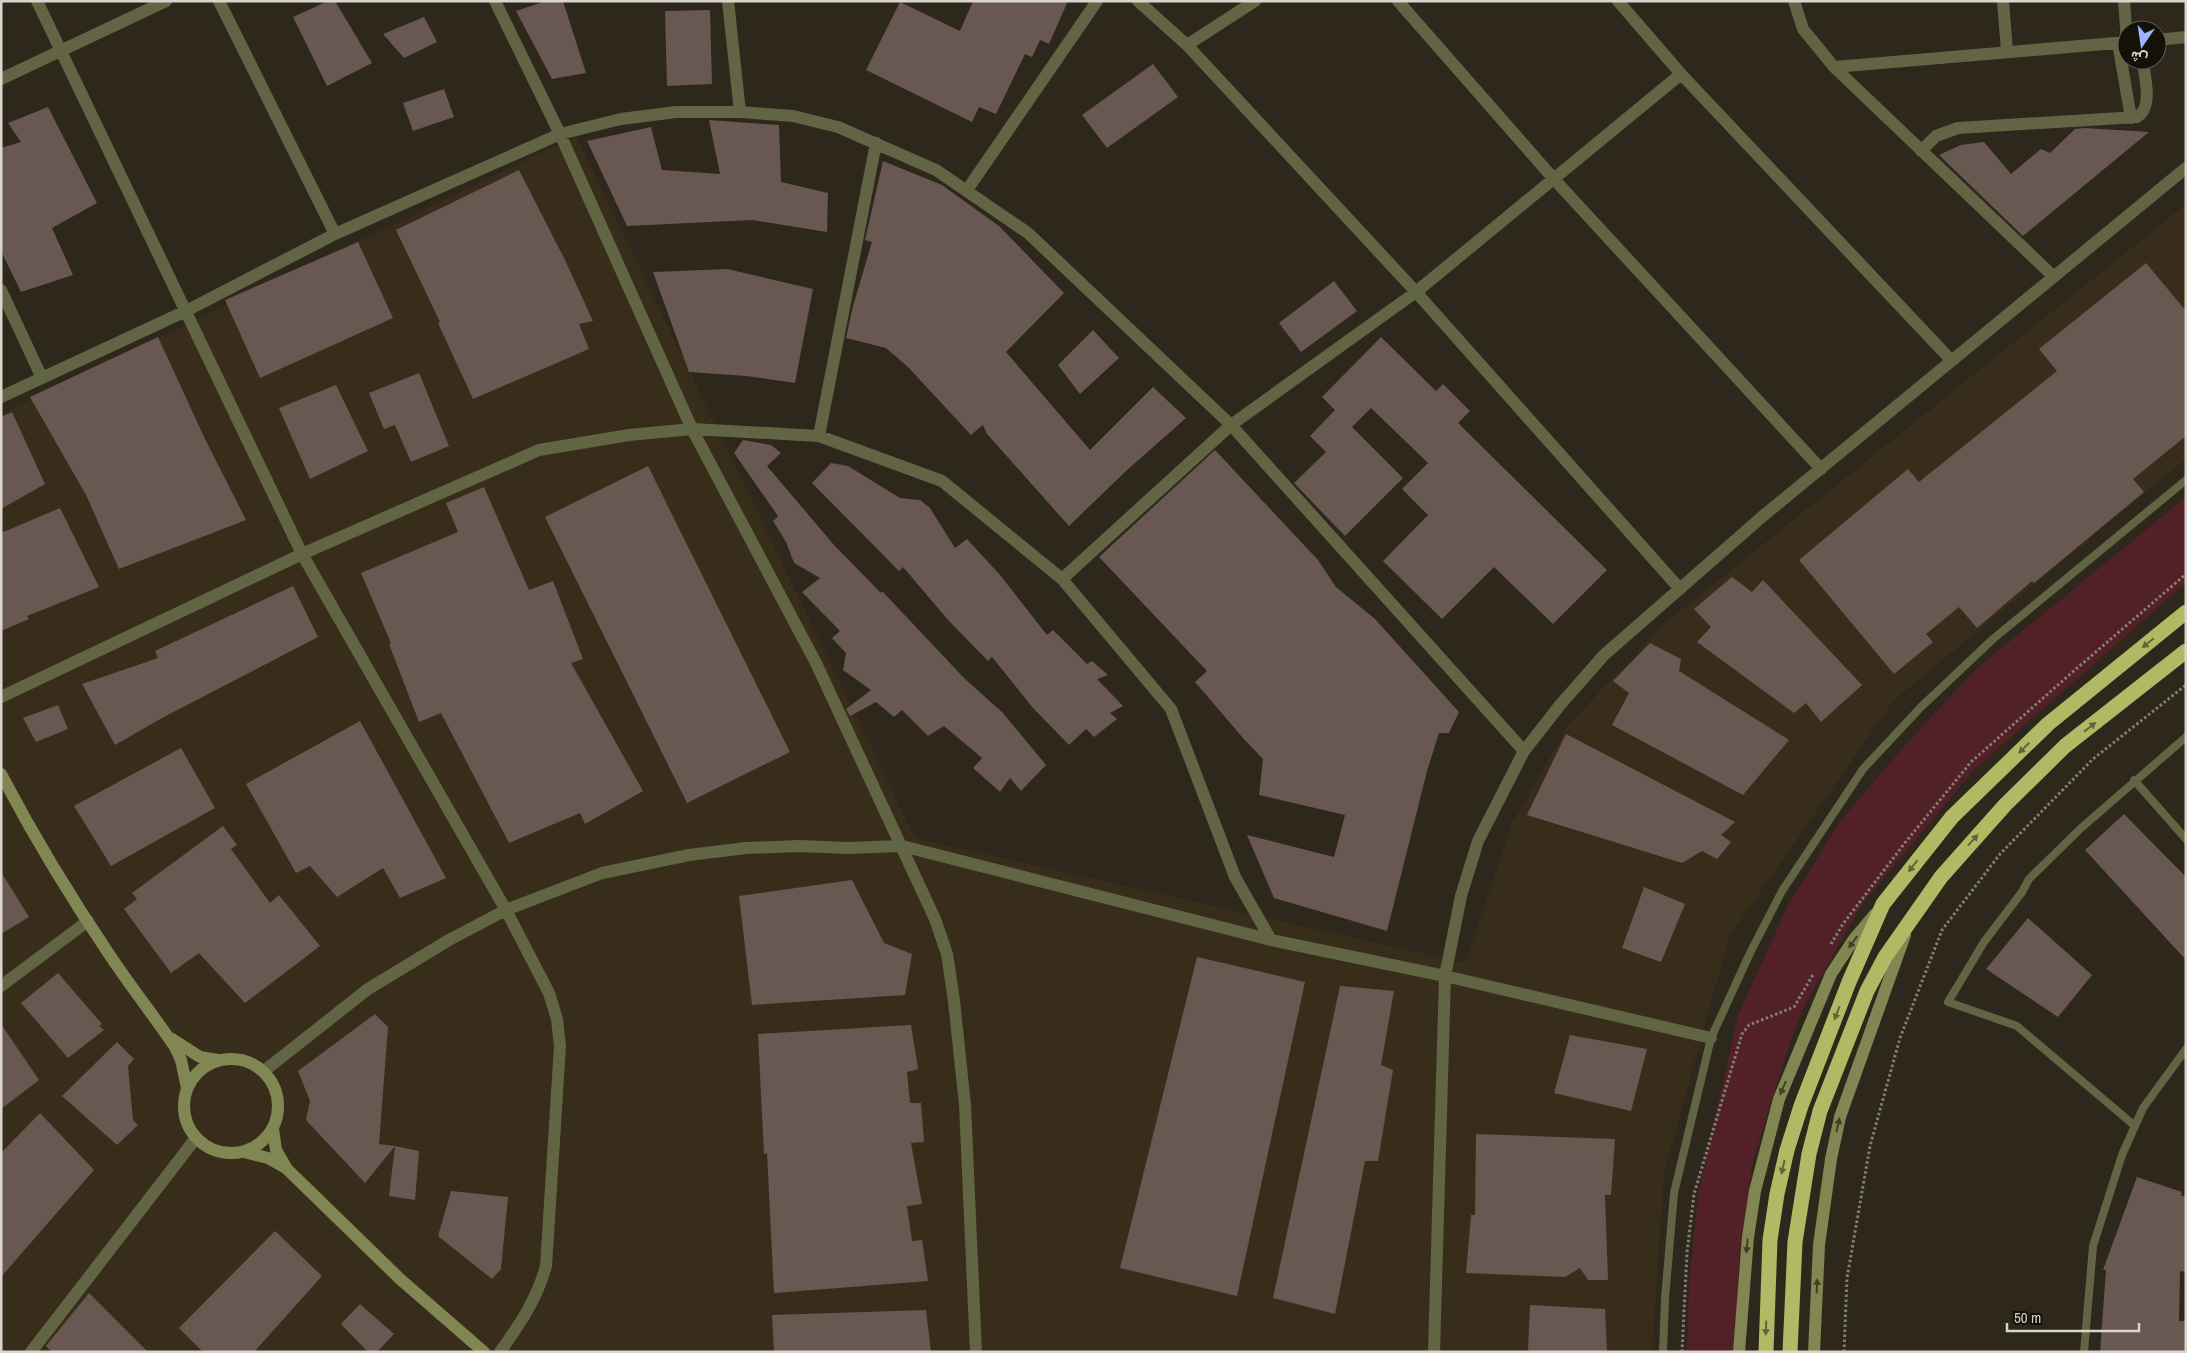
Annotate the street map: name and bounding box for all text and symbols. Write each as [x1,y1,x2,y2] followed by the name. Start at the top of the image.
[2117,20,2167,70] north arrow
[2129,47,2149,68] text: ش
[2142,637,2155,648] one-way arrow
[2083,722,2097,732] one-way arrow
[2018,742,2030,754] one-way arrow
[1967,834,1979,846] one-way arrow
[1907,859,1918,872] one-way arrow
[1848,935,1858,949] one-way arrow
[1833,1006,1841,1021] one-way arrow
[1779,1081,1787,1095] one-way arrow
[1834,1117,1842,1132] one-way arrow
[1779,1159,1787,1174] one-way arrow
[1743,1239,1751,1255] one-way arrow
[1813,1277,1821,1293] one-way arrow
[2007,1300,2140,1332] scale bar
[2014,1307,2041,1328] text: 50 m
[1762,1320,1770,1336] one-way arrow

